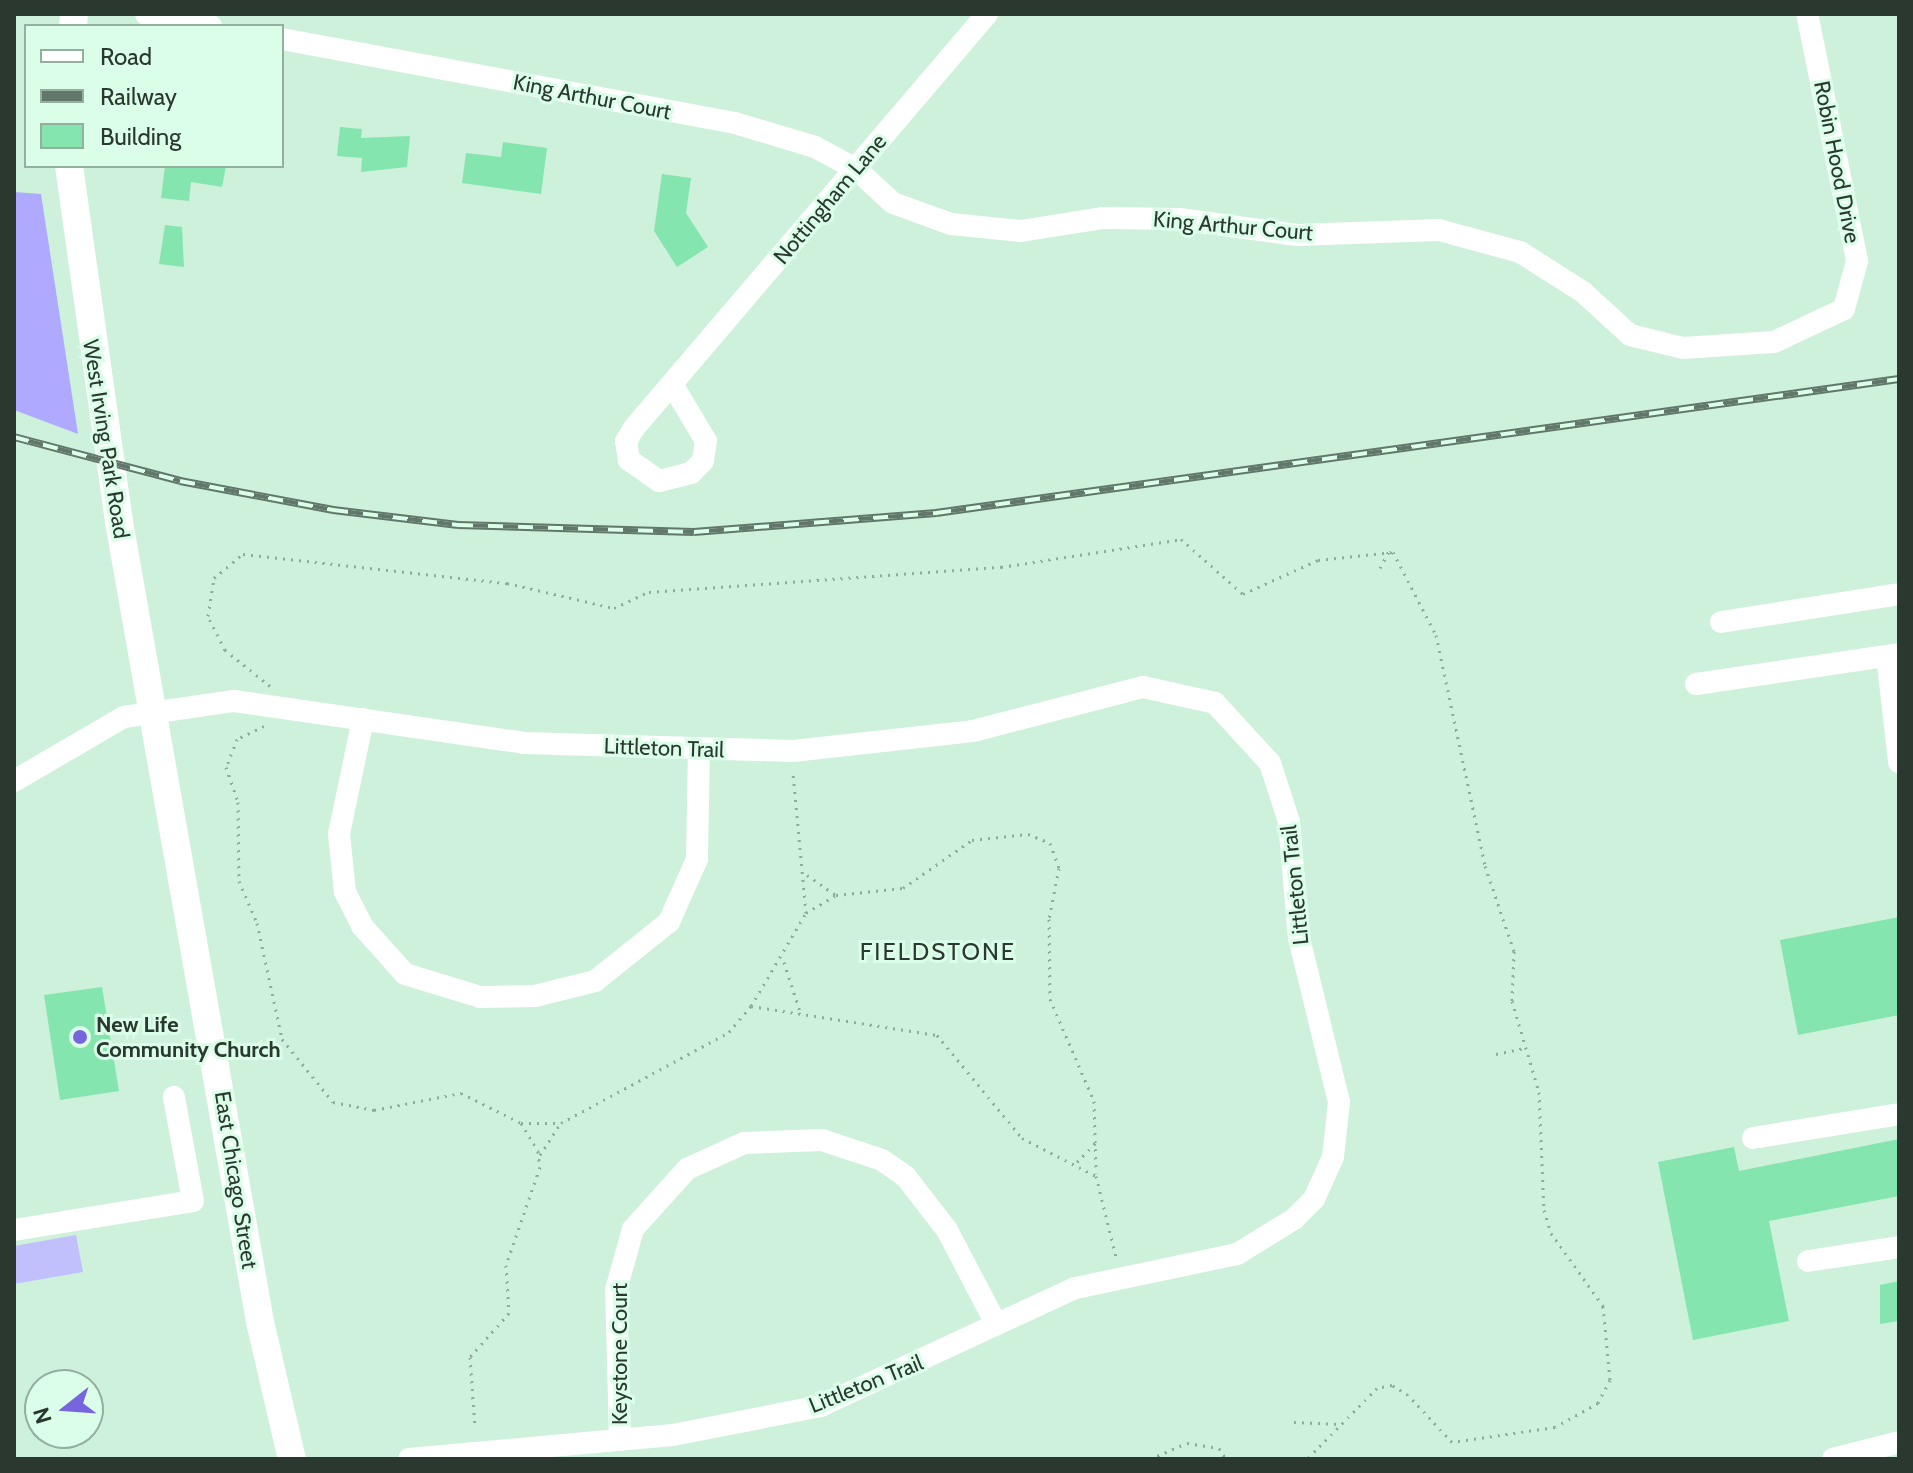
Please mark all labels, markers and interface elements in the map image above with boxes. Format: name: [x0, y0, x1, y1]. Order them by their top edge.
legend: [24, 24, 284, 168]
text: Road: [100, 42, 152, 71]
street label: King Arthur Court: [511, 69, 673, 125]
street label: Robin Hood Drive: [1808, 78, 1866, 246]
text: Railway: [100, 82, 177, 111]
text: Building: [100, 122, 181, 151]
street label: Nottingham Lane: [768, 129, 892, 269]
street label: King Arthur Court: [1152, 206, 1314, 246]
street label: West Irving Park Road: [77, 338, 135, 540]
street label: Littleton Trail: [603, 733, 725, 763]
street label: Littleton Trail: [1276, 824, 1314, 946]
district label: FIELDSTONE: [860, 938, 1016, 966]
place label: New Life Community Church: [96, 1011, 281, 1062]
marker: New Life Community Church: [71, 1028, 89, 1046]
street label: East Chicago Street: [209, 1089, 263, 1271]
street label: Keystone Court: [607, 1283, 633, 1425]
street label: Littleton Trail: [805, 1349, 927, 1419]
north arrow: [24, 1369, 104, 1449]
text: N: [27, 1404, 58, 1427]

